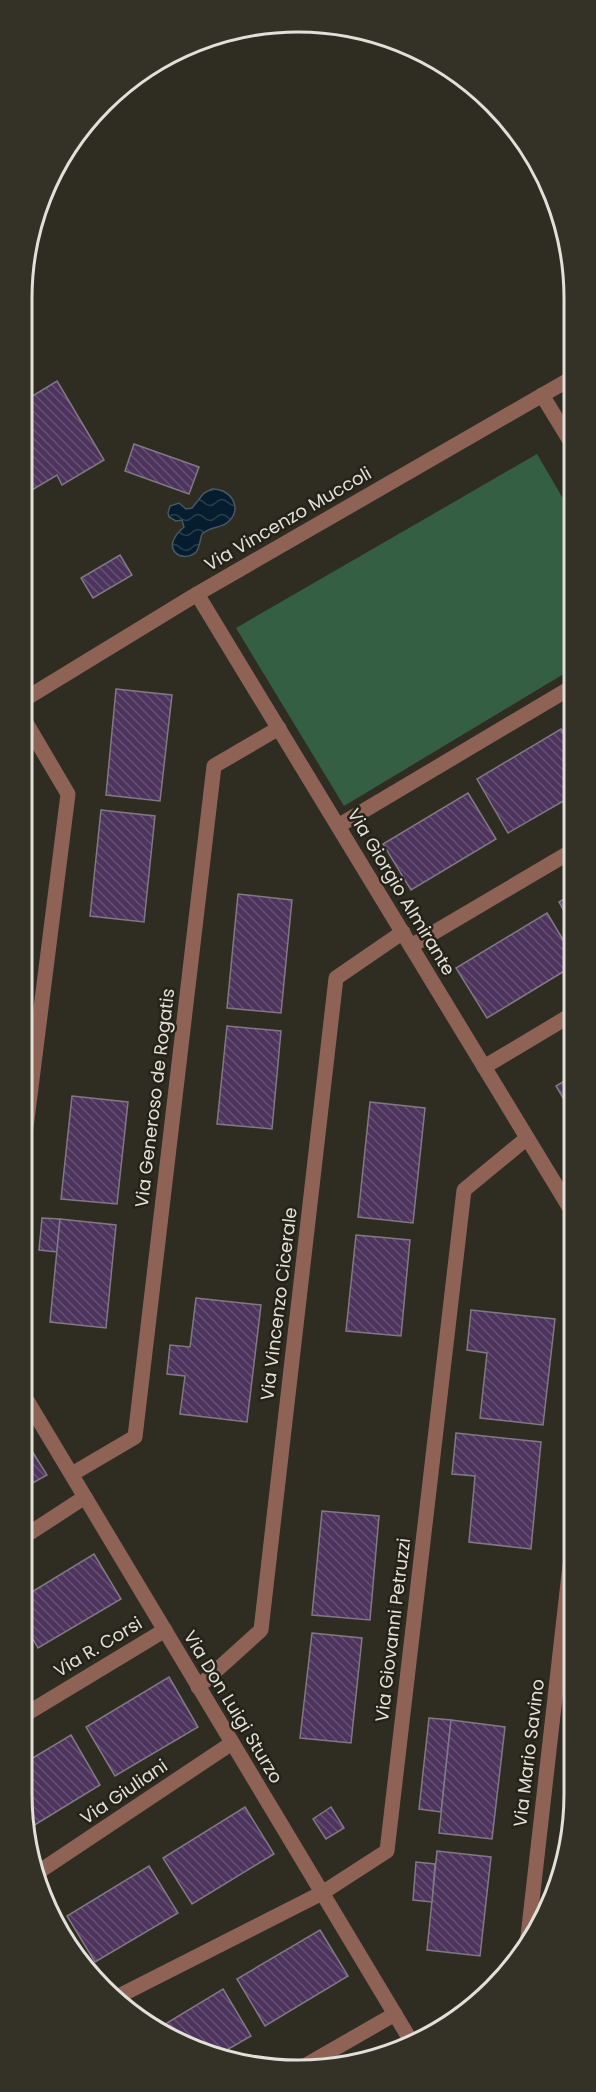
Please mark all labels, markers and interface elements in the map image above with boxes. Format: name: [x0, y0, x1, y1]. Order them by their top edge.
street label: Via Vincenzo Muccoli: [200, 460, 376, 577]
street label: Via Giorgio Almirante: [342, 804, 461, 980]
street label: Via Generoso de Rogatis: [129, 987, 180, 1209]
street label: Via Vincenzo Cicerale: [254, 1206, 303, 1402]
street label: Via Giovanni Petruzzi: [369, 1536, 416, 1723]
street label: Via R. Corsi: [49, 1610, 147, 1683]
street label: Via Don Luigi Sturzo: [178, 1626, 289, 1788]
street label: Via Mario Savino: [507, 1677, 550, 1828]
street label: Via Giuliani: [75, 1753, 172, 1830]

